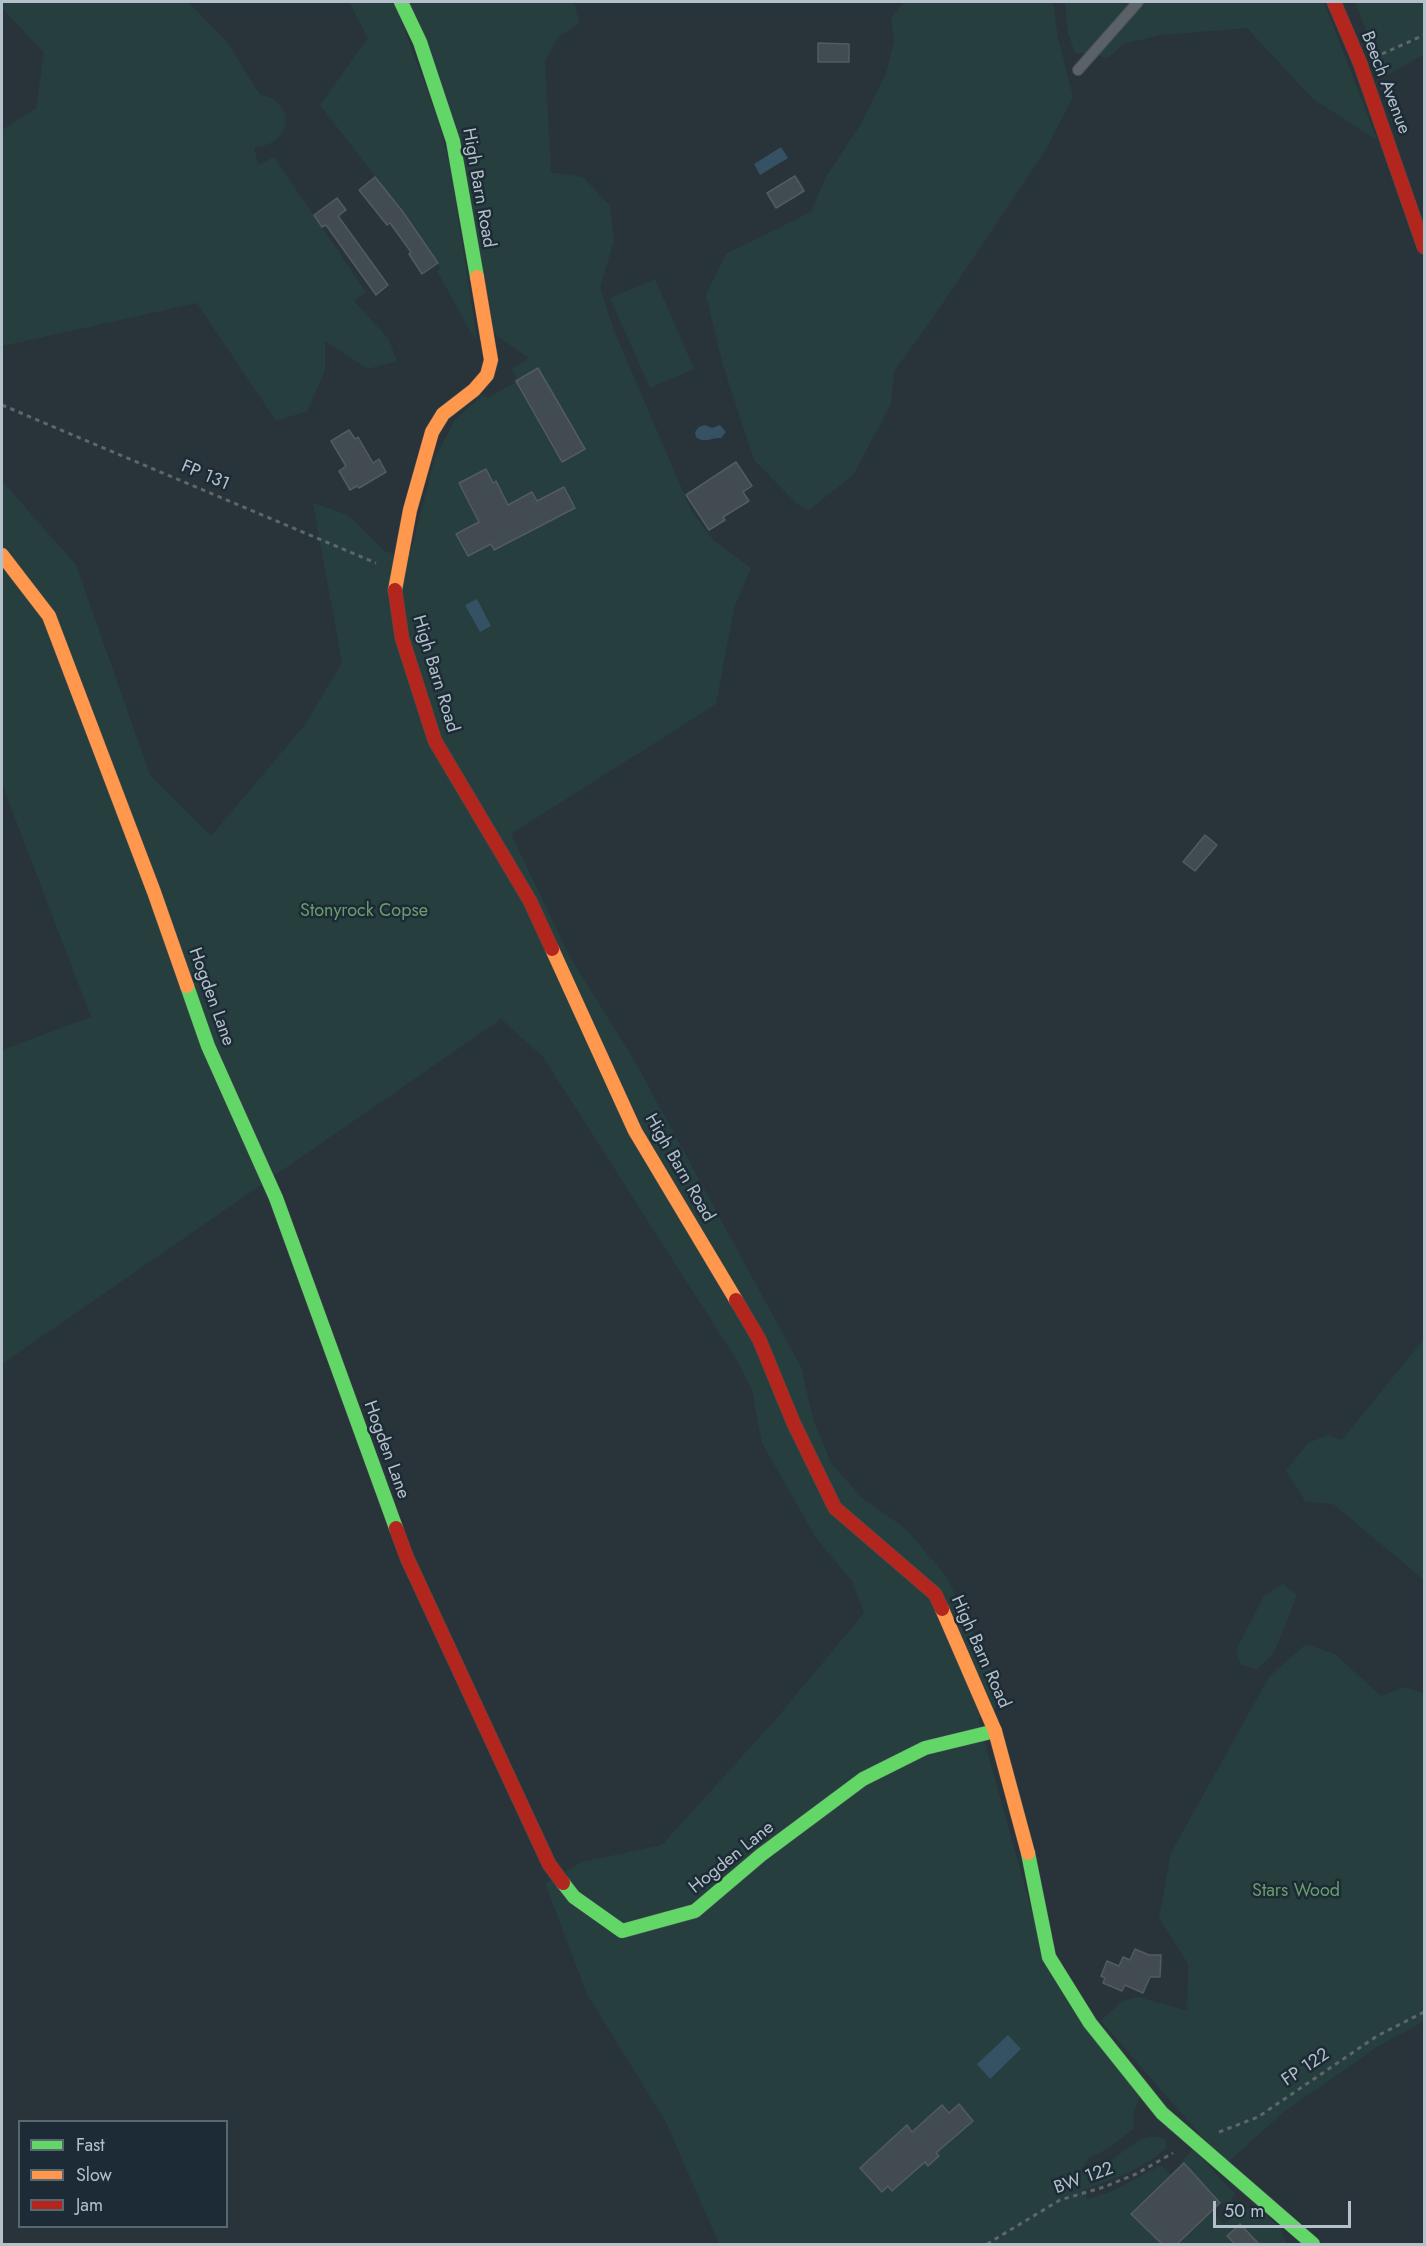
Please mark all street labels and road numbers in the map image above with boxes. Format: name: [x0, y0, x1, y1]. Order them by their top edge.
street label: Beech Avenue: [1356, 29, 1414, 137]
street label: High Barn Road: [457, 126, 499, 250]
street label: FP 131: [178, 456, 232, 496]
street label: High Barn Road: [407, 613, 463, 735]
street label: Hogden Lane: [183, 945, 239, 1049]
street label: High Barn Road: [639, 1110, 719, 1226]
street label: Hogden Lane: [358, 1398, 414, 1502]
street label: High Barn Road: [945, 1592, 1015, 1712]
street label: Hogden Lane: [685, 1817, 779, 1899]
street label: FP 122: [1278, 2044, 1334, 2092]
street label: BW 122: [1051, 2158, 1117, 2200]

